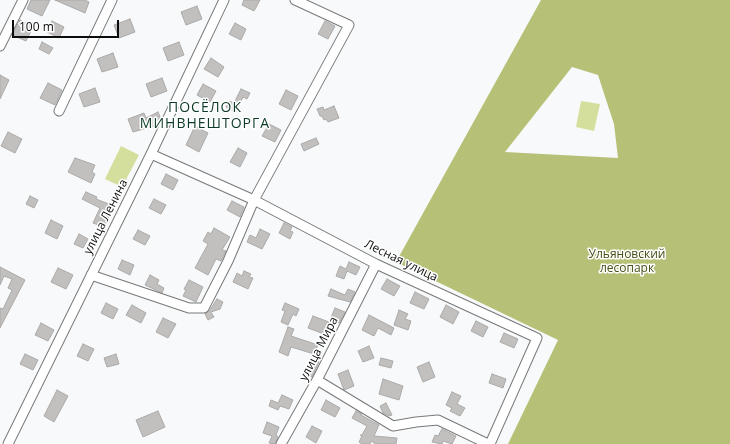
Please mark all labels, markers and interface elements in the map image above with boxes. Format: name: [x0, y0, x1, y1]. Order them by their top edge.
scale bar: [14, 12, 121, 38]
text: 100 m: [19, 18, 54, 35]
district label: ПОСЁЛОК МИНВНЕШТОРГА: [140, 100, 270, 132]
street label: улица Ленина: [81, 177, 131, 257]
street label: Лесная улица: [362, 237, 440, 285]
park label: Ульяновский лесопарк: [589, 248, 665, 276]
street label: улица Мира: [297, 314, 341, 384]

